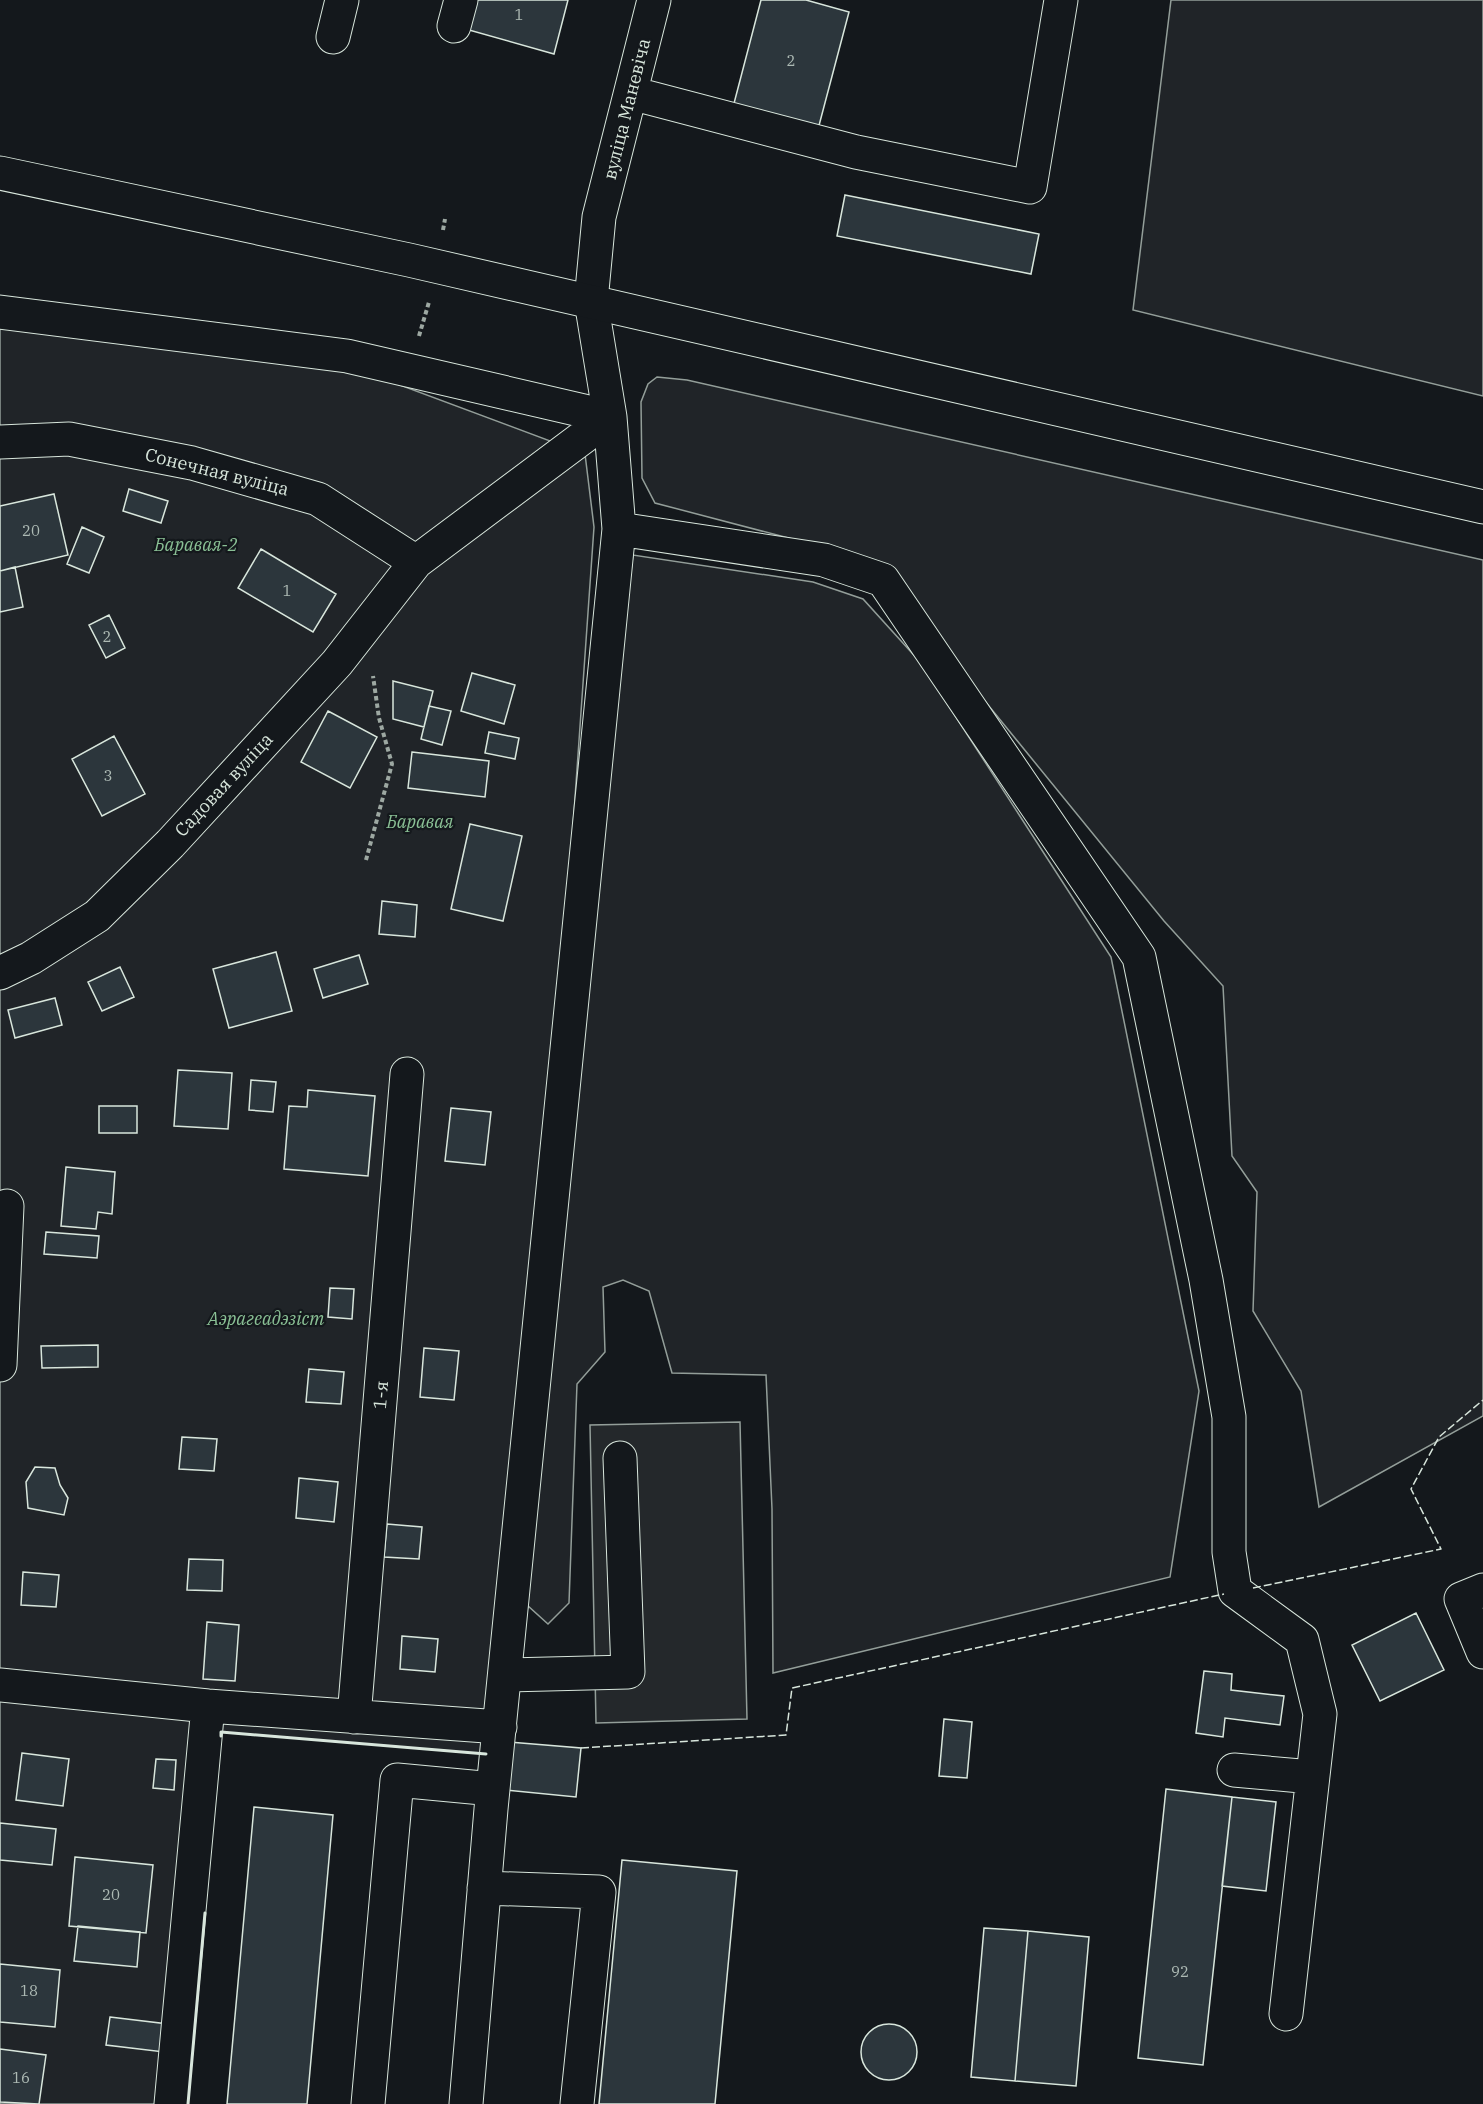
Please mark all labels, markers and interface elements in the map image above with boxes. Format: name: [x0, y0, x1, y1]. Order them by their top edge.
house number: 1: [514, 5, 524, 24]
street label: вуліца Маневіча: [598, 36, 655, 182]
house number: 2: [786, 51, 796, 70]
street label: Сонечная вуліца: [143, 443, 292, 501]
house number: 20: [22, 521, 40, 540]
park label: Баравая-2: [153, 533, 238, 556]
house number: 1: [282, 581, 292, 600]
house number: 2: [102, 627, 112, 646]
street label: Садовая вуліца: [170, 728, 278, 841]
house number: 3: [103, 766, 113, 785]
park label: Баравая: [385, 810, 454, 833]
park label: Аэрагеадэзіст: [207, 1307, 324, 1330]
street label: 1-я: [368, 1380, 393, 1410]
house number: 20: [102, 1885, 120, 1904]
house number: 92: [1171, 1962, 1189, 1981]
house number: 18: [20, 1981, 38, 2000]
house number: 16: [12, 2068, 30, 2087]

